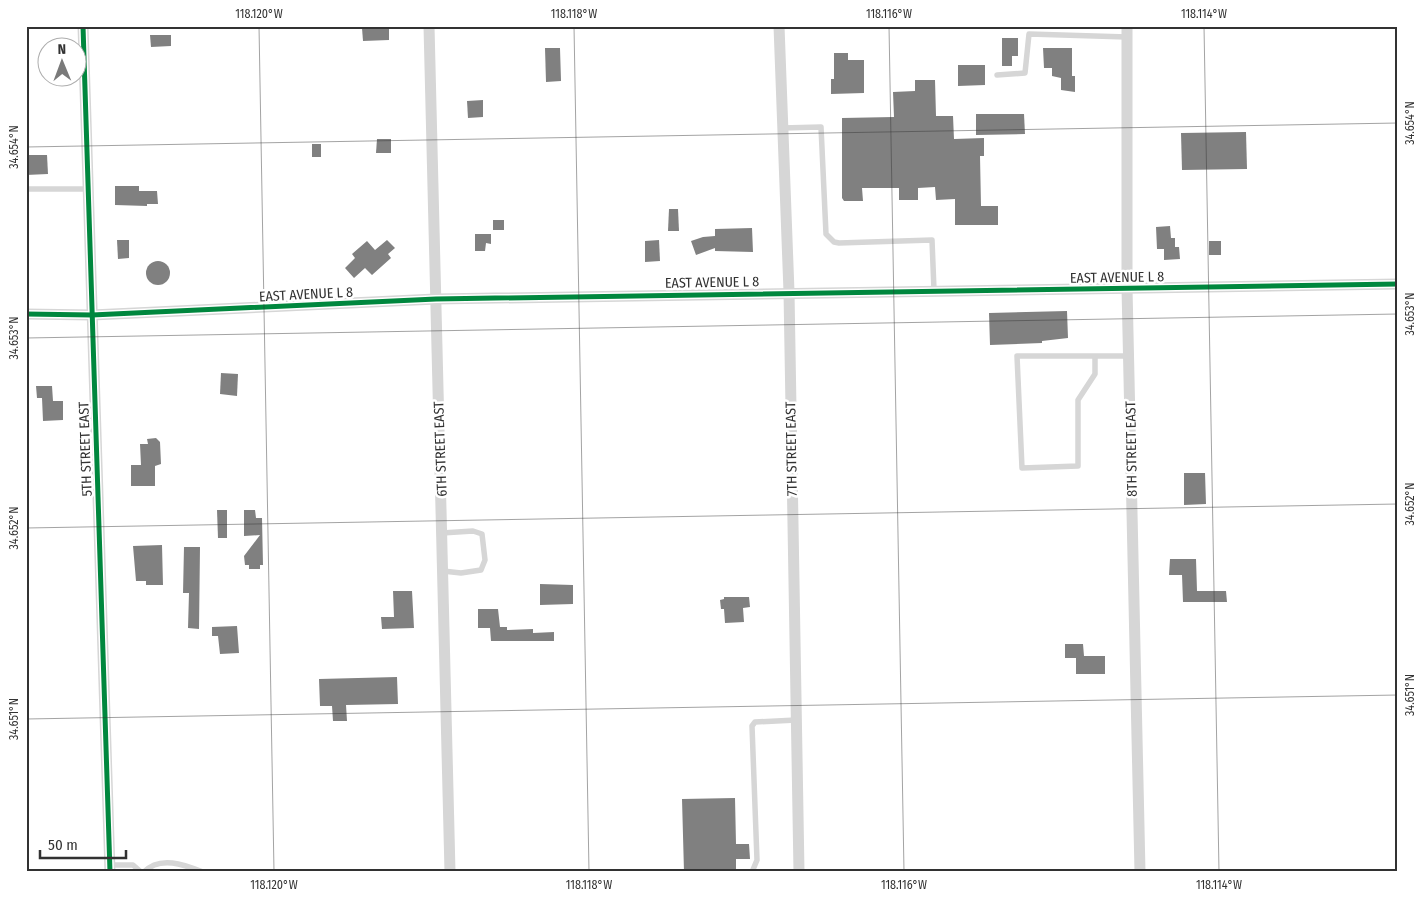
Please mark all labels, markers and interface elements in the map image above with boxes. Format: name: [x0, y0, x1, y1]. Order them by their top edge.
text: 118.120°W: [235, 7, 283, 21]
text: 118.118°W: [551, 7, 597, 21]
text: 118.116°W: [866, 7, 912, 21]
text: 118.114°W: [1181, 7, 1227, 21]
north arrow: [38, 38, 88, 88]
text: N: [57, 41, 66, 58]
text: 34.654°N: [1403, 101, 1417, 145]
text: 34.654°N: [7, 125, 21, 169]
street label: EAST AVENUE L 8: [1070, 268, 1164, 287]
street label: EAST AVENUE L 8: [665, 273, 759, 292]
street label: EAST AVENUE L 8: [259, 284, 354, 305]
text: 34.653°N: [1403, 292, 1417, 336]
text: 34.653°N: [7, 316, 21, 360]
street label: 5TH STREET EAST: [75, 401, 96, 497]
street label: 6TH STREET EAST: [430, 401, 451, 497]
street label: 7TH STREET EAST: [782, 401, 801, 496]
street label: 8TH STREET EAST: [1122, 401, 1141, 497]
text: 34.652°N: [1403, 482, 1417, 526]
text: 34.652°N: [7, 506, 21, 550]
text: 34.651°N: [1403, 674, 1417, 716]
text: 34.651°N: [7, 698, 21, 740]
scale bar: [40, 828, 126, 860]
text: 50 m: [48, 836, 78, 854]
text: 118.120°W: [250, 878, 298, 892]
text: 118.118°W: [566, 878, 612, 892]
text: 118.116°W: [881, 878, 927, 892]
text: 118.114°W: [1196, 878, 1242, 892]

